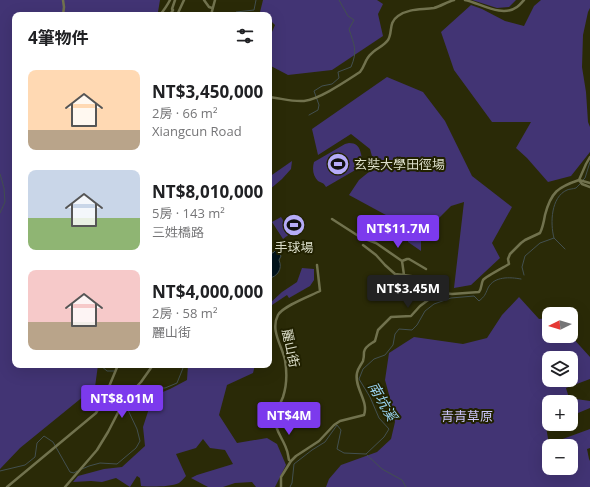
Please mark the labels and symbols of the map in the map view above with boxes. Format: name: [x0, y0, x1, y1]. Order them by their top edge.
sports icon: 玄奘大學田徑場: [325, 151, 351, 177]
place label: 玄奘大學田徑場: [354, 155, 445, 173]
sports icon: 手球場: [281, 212, 307, 238]
pin: NT$11.7M: [357, 215, 439, 249]
place label: 手球場: [274, 238, 314, 256]
pin: NT$3.45M: [367, 275, 449, 309]
north arrow: [542, 307, 578, 343]
street label: 麗山街: [278, 327, 304, 369]
water label: 南坑溪: [364, 378, 403, 426]
pin: NT$8.01M: [81, 385, 163, 419]
pin: NT$4M: [261, 402, 317, 436]
park label: 青青草原: [441, 407, 493, 425]

